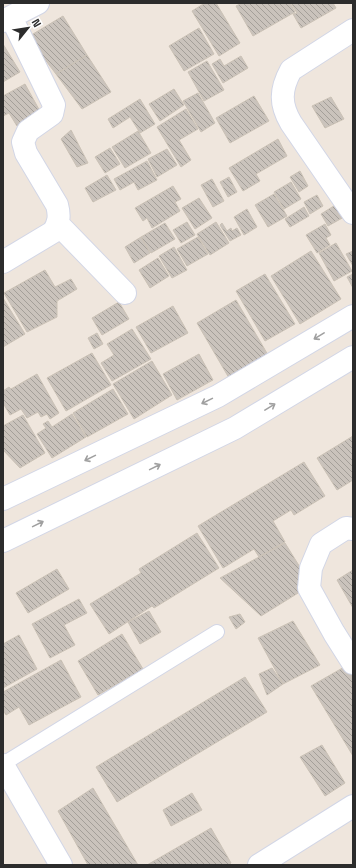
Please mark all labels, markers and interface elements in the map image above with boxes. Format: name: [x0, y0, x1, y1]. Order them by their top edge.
north arrow: [8, 8, 48, 48]
text: N: [29, 16, 45, 30]
one-way arrow: [314, 332, 326, 340]
one-way arrow: [202, 398, 214, 405]
one-way arrow: [264, 402, 276, 410]
one-way arrow: [84, 455, 96, 462]
one-way arrow: [149, 463, 161, 470]
one-way arrow: [32, 520, 44, 528]

